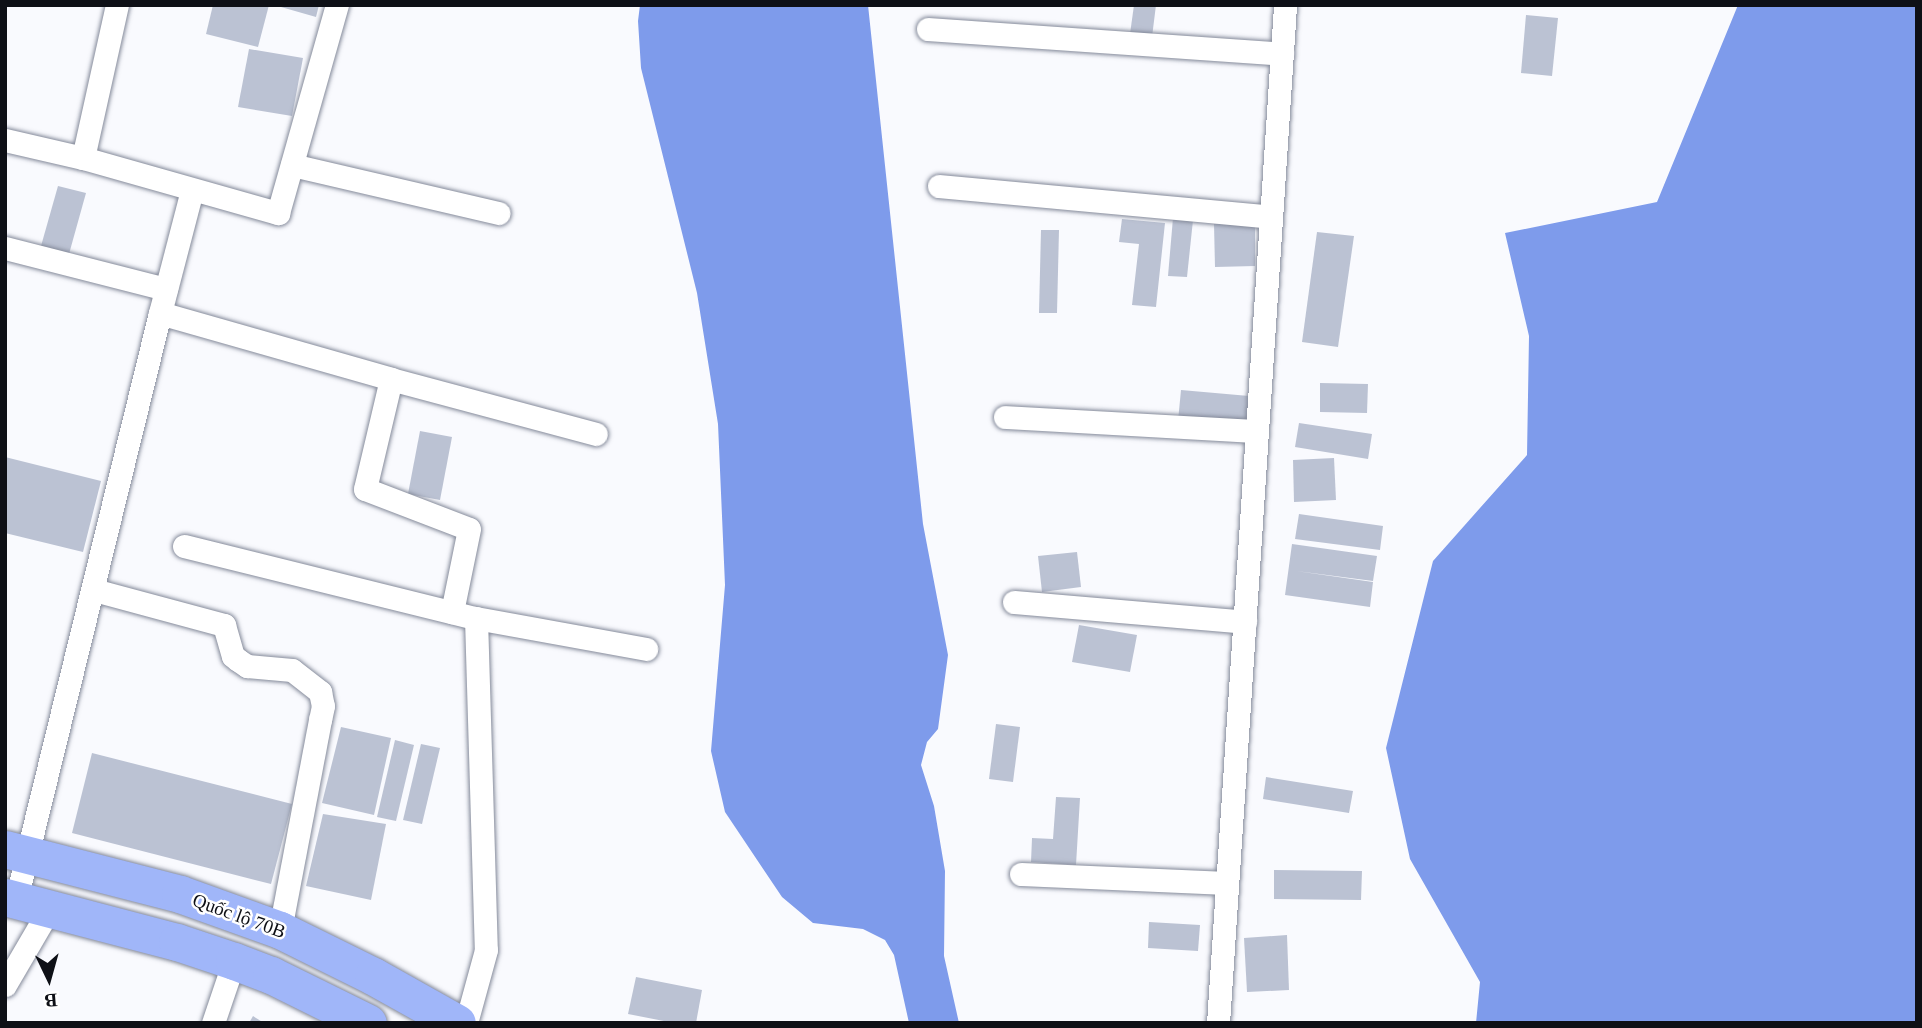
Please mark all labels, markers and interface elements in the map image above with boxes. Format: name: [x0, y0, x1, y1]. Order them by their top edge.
street label: Quốc lộ 70B: [189, 889, 289, 943]
north arrow: [14, 944, 84, 1014]
text: B: [44, 989, 58, 1011]

